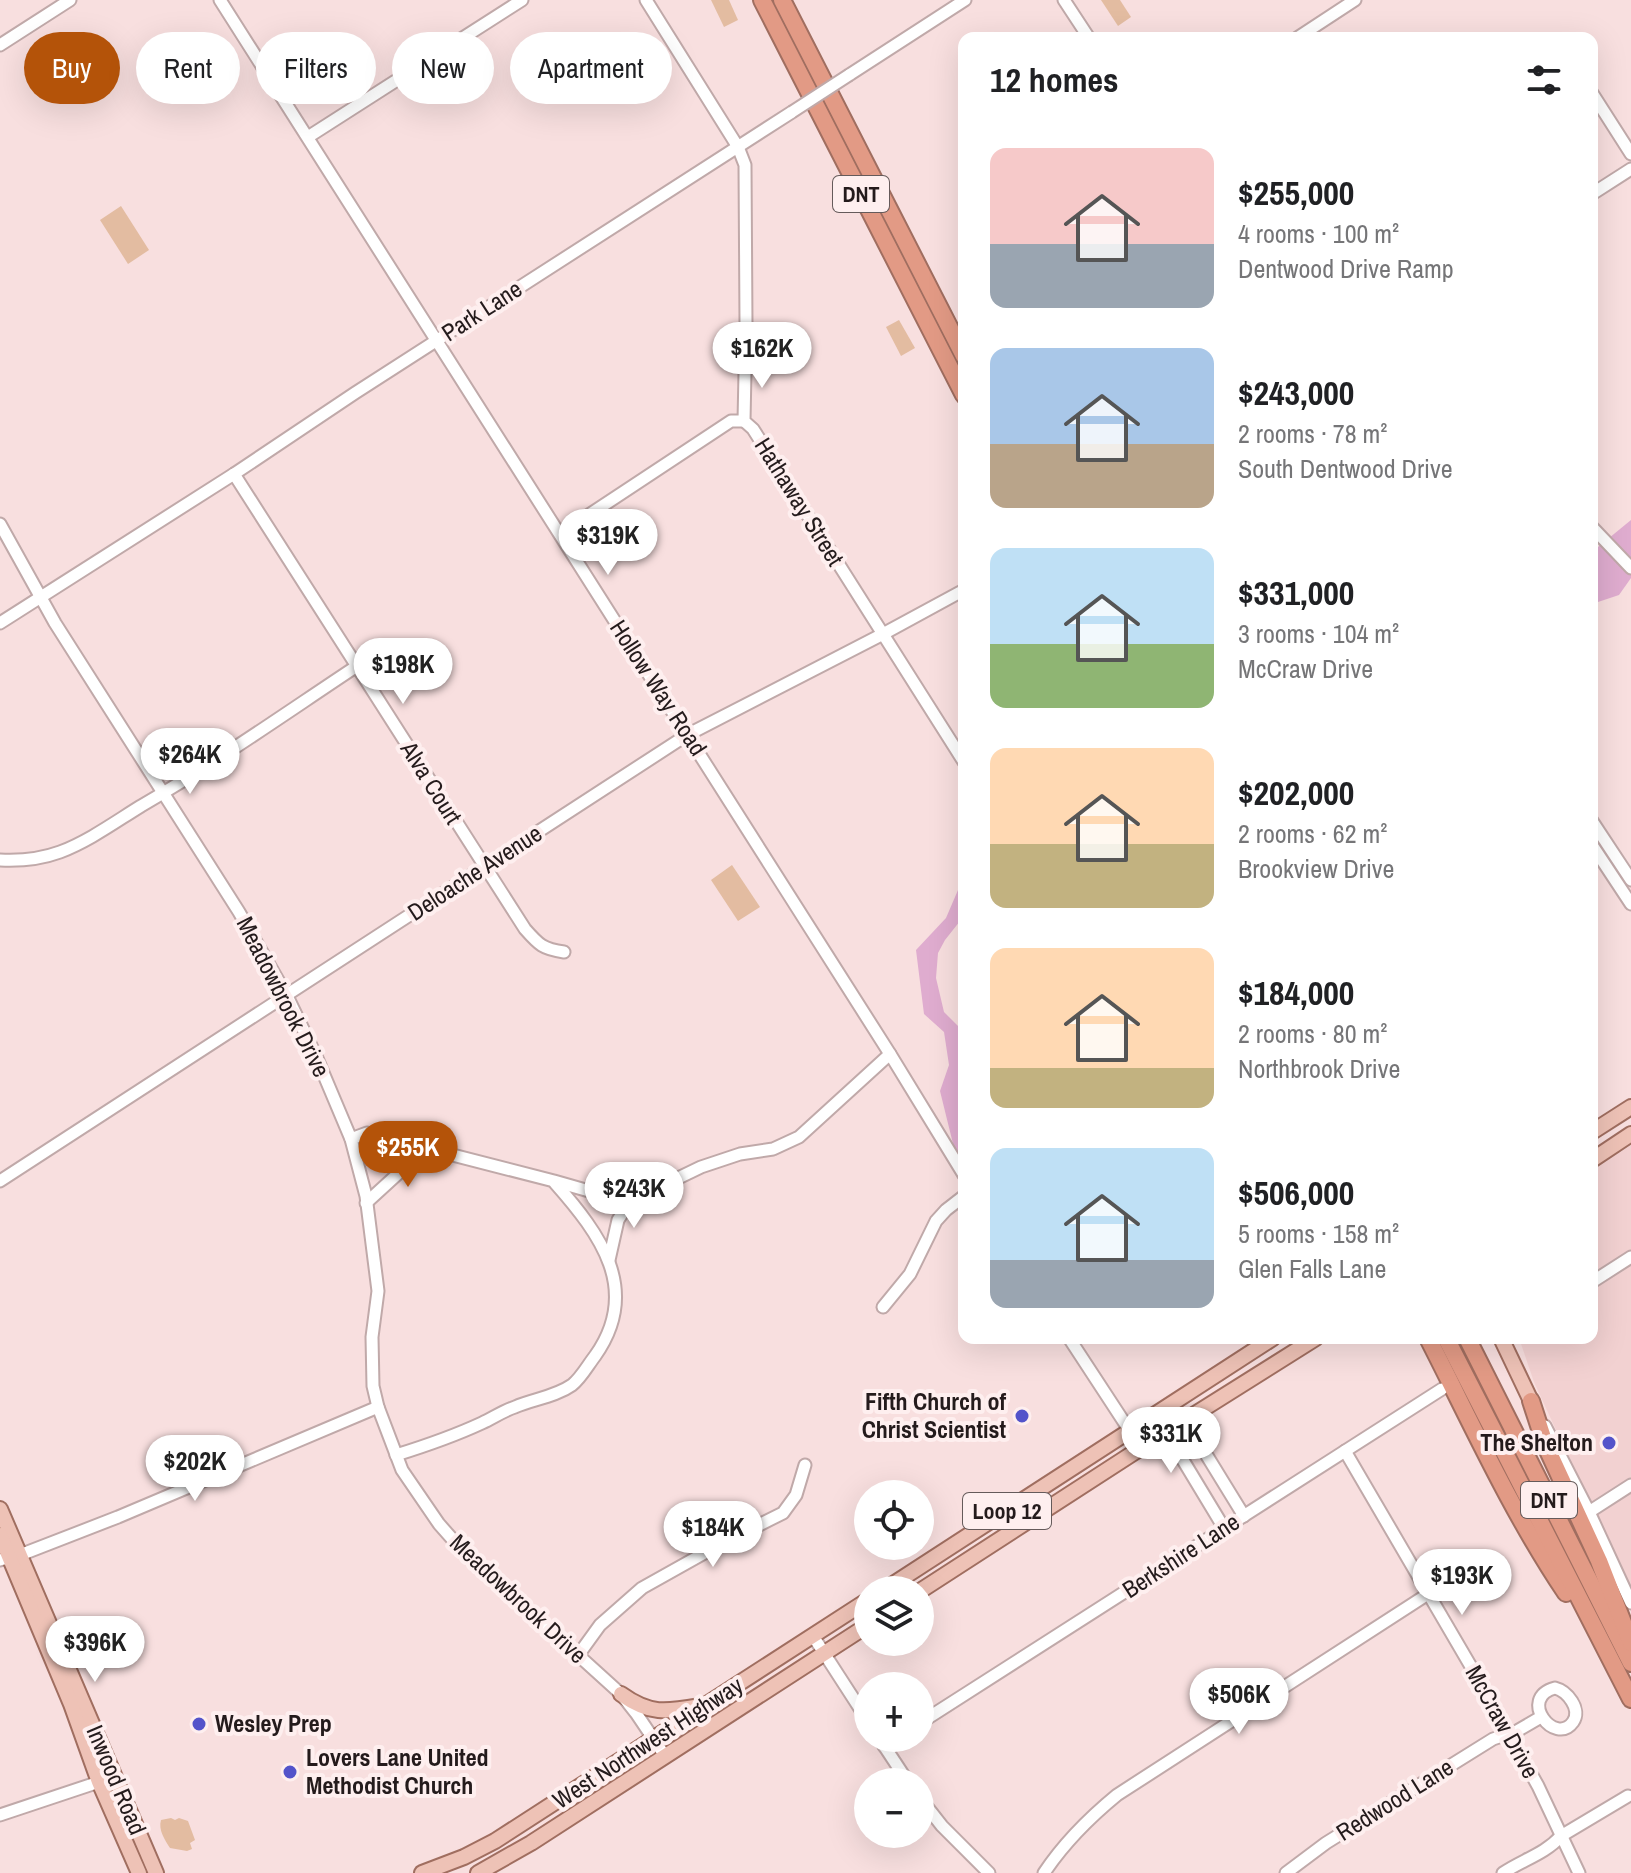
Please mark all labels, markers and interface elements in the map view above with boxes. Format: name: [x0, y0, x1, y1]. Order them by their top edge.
chip: Buy: [24, 32, 120, 104]
chip: Rent: [136, 32, 240, 104]
chip: Filters: [256, 32, 376, 104]
chip: New: [392, 32, 494, 104]
chip: Apartment: [510, 32, 672, 104]
text: 12 homes: [990, 57, 1119, 103]
icon: filters: [1522, 58, 1566, 102]
text: $255,000: [1238, 170, 1354, 216]
road number: DNT: [833, 176, 889, 212]
icon: home: [1054, 180, 1150, 276]
text: 4 rooms · 100 m²: [1238, 216, 1399, 251]
text: Dentwood Drive Ramp: [1238, 251, 1454, 286]
street label: Park Lane: [435, 272, 528, 348]
pin: $162K: [706, 322, 818, 390]
text: $162K: [731, 330, 793, 365]
text: $243,000: [1238, 370, 1354, 416]
icon: home: [1054, 380, 1150, 476]
text: 2 rooms · 78 m²: [1238, 416, 1387, 451]
street label: Hathaway Street: [748, 431, 852, 572]
text: South Dentwood Drive: [1238, 451, 1453, 486]
pin: $319K: [552, 509, 664, 577]
text: $319K: [577, 517, 639, 552]
text: $331,000: [1238, 570, 1354, 616]
icon: home: [1054, 580, 1150, 676]
street label: Hollow Way Road: [603, 613, 715, 761]
text: 3 rooms · 104 m²: [1238, 616, 1399, 651]
pin: $198K: [347, 638, 459, 706]
text: $198K: [372, 646, 434, 681]
text: McCraw Drive: [1238, 651, 1373, 686]
pin: $264K: [134, 728, 246, 796]
street label: Alva Court: [393, 734, 470, 830]
text: $264K: [159, 736, 221, 771]
text: $202,000: [1238, 770, 1354, 816]
icon: home: [1054, 780, 1150, 876]
text: 2 rooms · 62 m²: [1238, 816, 1387, 851]
street label: Deloache Avenue: [401, 817, 548, 928]
text: Brookview Drive: [1238, 851, 1394, 886]
street label: Meadowbrook Drive: [230, 911, 338, 1082]
text: $184,000: [1238, 970, 1354, 1016]
icon: home: [1054, 980, 1150, 1076]
text: 2 rooms · 80 m²: [1238, 1016, 1387, 1051]
text: Northbrook Drive: [1238, 1051, 1400, 1086]
pin: $255K: [352, 1121, 464, 1189]
text: $255K: [377, 1129, 439, 1164]
pin: $243K: [578, 1162, 690, 1230]
text: $243K: [603, 1170, 665, 1205]
text: $506,000: [1238, 1170, 1354, 1216]
icon: home: [1054, 1180, 1150, 1276]
text: 5 rooms · 158 m²: [1238, 1216, 1399, 1251]
text: Glen Falls Lane: [1238, 1251, 1386, 1286]
place label: Fifth Church of Christ Scientist: [862, 1385, 1006, 1445]
marker: Fifth Church of Christ Scientist: [1013, 1407, 1031, 1425]
pin: $331K: [1115, 1407, 1227, 1475]
text: $331K: [1140, 1415, 1202, 1450]
place label: The Shelton: [1480, 1426, 1593, 1458]
marker: The Shelton: [1600, 1434, 1618, 1452]
pin: $202K: [139, 1435, 251, 1503]
text: $202K: [164, 1443, 226, 1478]
map controls: [854, 1480, 934, 1848]
button: locate: [854, 1480, 934, 1560]
road number: DNT: [1521, 1482, 1577, 1518]
road number: Loop 12: [963, 1493, 1051, 1529]
pin: $184K: [657, 1501, 769, 1569]
street label: Berkshire Lane: [1116, 1505, 1245, 1605]
text: $184K: [682, 1509, 744, 1544]
street label: Meadowbrook Drive: [443, 1527, 594, 1670]
pin: $193K: [1406, 1549, 1518, 1617]
text: $193K: [1431, 1557, 1493, 1592]
button: layers: [854, 1576, 934, 1656]
pin: $396K: [39, 1616, 151, 1684]
text: $396K: [64, 1624, 126, 1659]
street label: McCraw Drive: [1459, 1659, 1547, 1784]
pin: $506K: [1183, 1668, 1295, 1736]
street label: West Northwest Highway: [546, 1669, 749, 1816]
button: +: [854, 1672, 934, 1752]
text: $506K: [1208, 1676, 1270, 1711]
place label: Wesley Prep: [215, 1707, 332, 1739]
marker: Wesley Prep: [190, 1715, 208, 1733]
street label: Inwood Road: [80, 1720, 154, 1839]
place label: Lovers Lane United Methodist Church: [306, 1741, 489, 1801]
street label: Redwood Lane: [1330, 1751, 1459, 1848]
marker: Lovers Lane United Methodist Church: [281, 1763, 299, 1781]
button: −: [854, 1768, 934, 1848]

